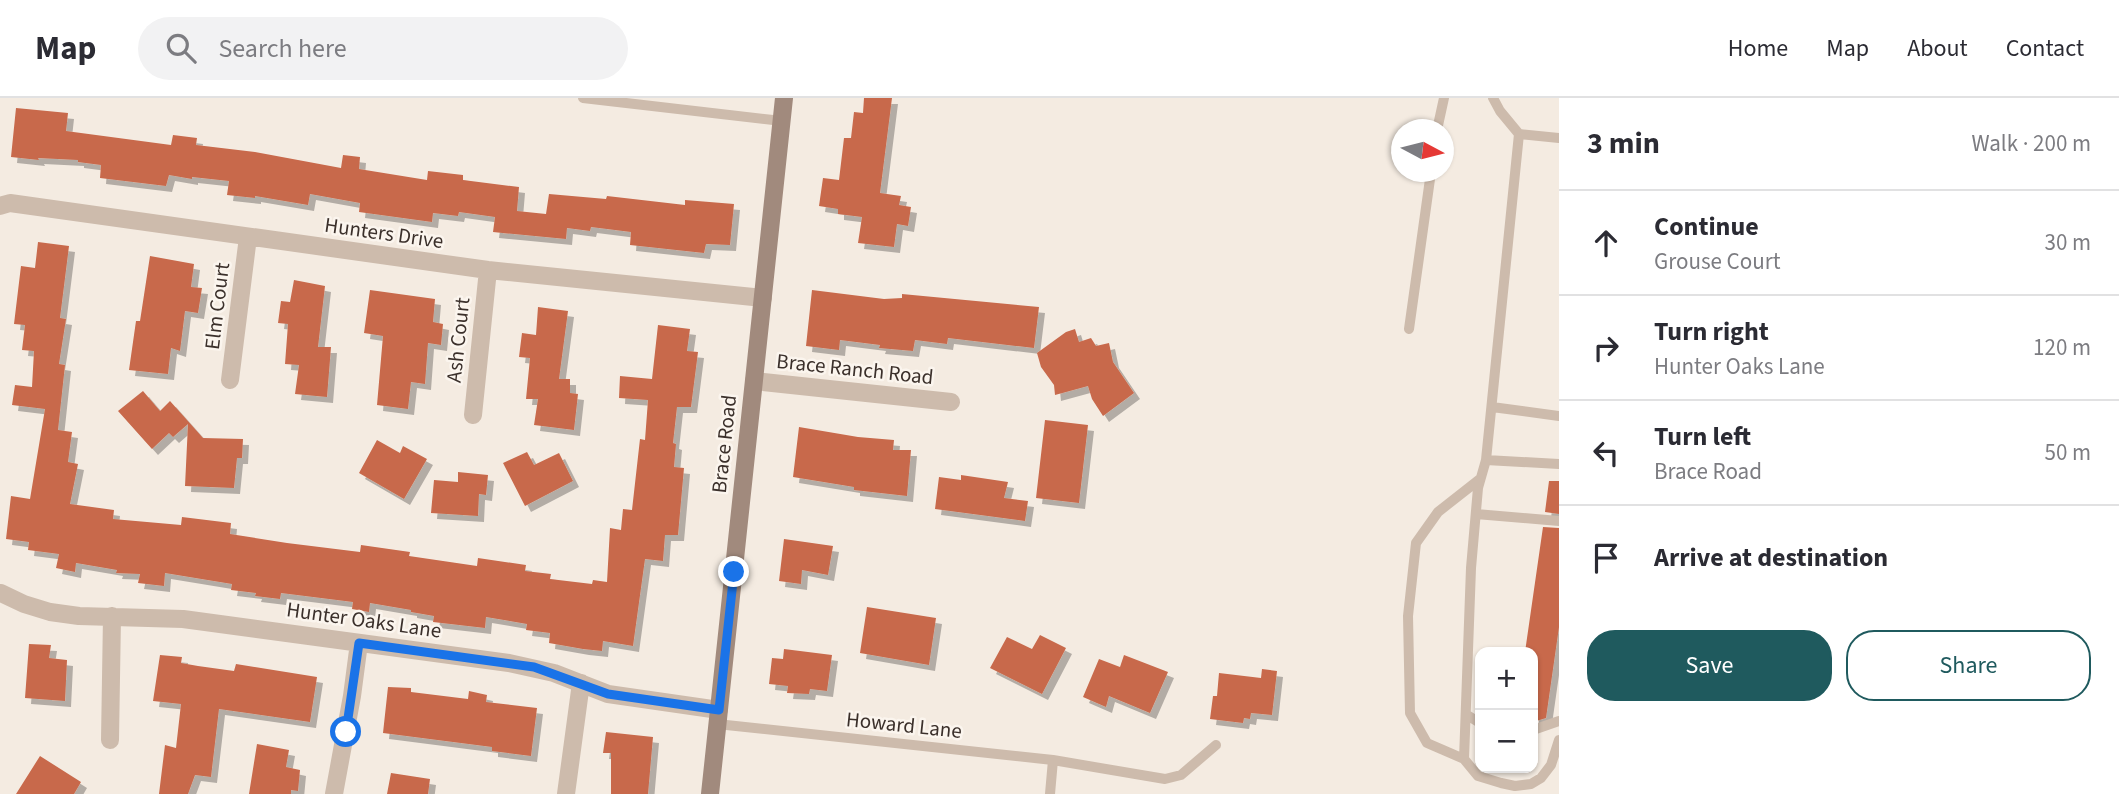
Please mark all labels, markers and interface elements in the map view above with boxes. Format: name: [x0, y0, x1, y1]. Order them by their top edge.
search box: [138, 17, 628, 80]
text: Map: [35, 25, 96, 72]
icon: search: [162, 29, 200, 67]
text: Search here: [218, 30, 347, 67]
text: Home: [1728, 31, 1788, 66]
text: Map: [1826, 31, 1869, 66]
text: About: [1907, 31, 1968, 66]
text: Contact: [2006, 31, 2084, 66]
north arrow: [1391, 119, 1454, 182]
text: 3 min: [1587, 122, 1660, 165]
text: Walk · 200 m: [1972, 127, 2091, 160]
text: Continue: [1654, 208, 1759, 245]
street label: Hunters Drive: [323, 210, 445, 256]
icon: ahead: [1587, 224, 1625, 262]
text: 30 m: [2044, 226, 2091, 259]
text: Grouse Court: [1654, 245, 1780, 278]
street label: Elm Court: [197, 261, 237, 351]
street label: Ash Court: [439, 296, 477, 384]
text: Turn right: [1654, 313, 1769, 350]
icon: right: [1587, 329, 1625, 367]
text: 120 m: [2033, 331, 2091, 364]
street label: Brace Ranch Road: [775, 346, 935, 392]
text: Hunter Oaks Lane: [1654, 350, 1825, 383]
street label: Brace Road: [704, 393, 744, 495]
text: Turn left: [1654, 418, 1751, 455]
icon: left: [1587, 434, 1625, 472]
text: 50 m: [2044, 436, 2091, 469]
text: Brace Road: [1654, 455, 1762, 488]
icon: arrive: [1587, 539, 1625, 577]
text: Arrive at destination: [1654, 539, 1888, 576]
route end: [718, 556, 749, 587]
street label: Hunter Oaks Lane: [285, 594, 443, 646]
button: Save: [1587, 630, 1832, 701]
button: Share: [1846, 630, 2091, 701]
map controls: [1475, 647, 1538, 773]
button: +: [1475, 647, 1538, 710]
street label: Howard Lane: [845, 704, 963, 746]
button: −: [1475, 710, 1538, 773]
route start: [330, 716, 361, 747]

